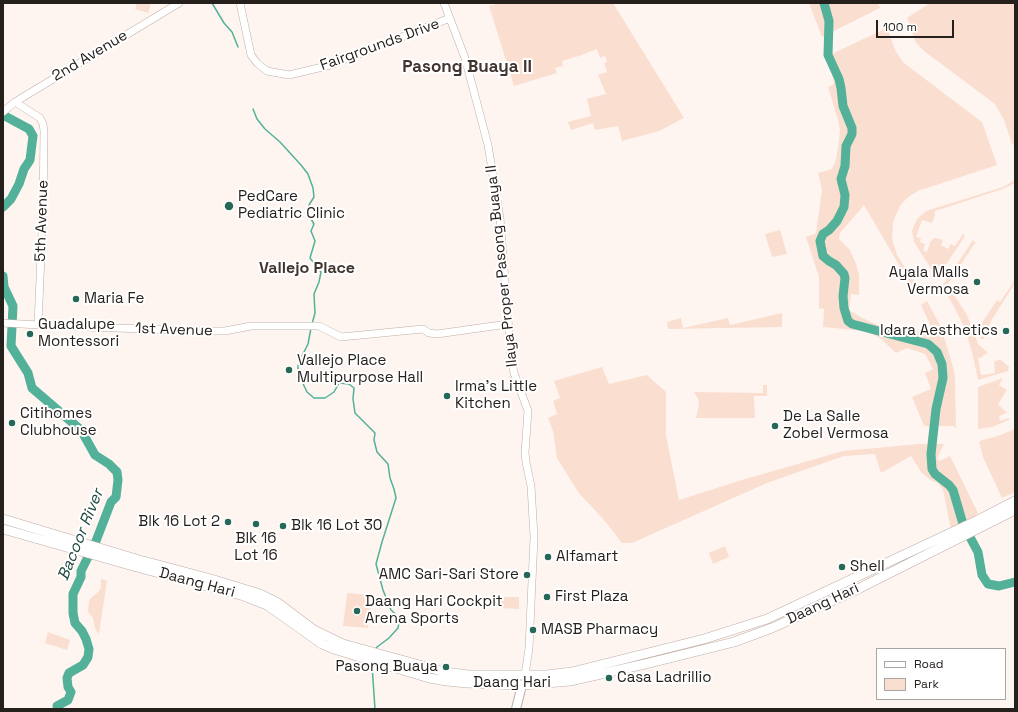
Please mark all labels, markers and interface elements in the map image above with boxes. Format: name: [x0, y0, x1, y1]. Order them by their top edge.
scale bar: [878, 12, 956, 38]
street label: Fairgrounds Drive: [318, 15, 442, 75]
text: 100 m: [883, 19, 917, 35]
street label: 2nd Avenue: [49, 26, 131, 86]
district label: Pasong Buaya II: [402, 57, 532, 77]
street label: Ilaya Proper Pasong Buaya II: [482, 164, 522, 368]
street label: 5th Avenue: [32, 180, 52, 262]
place label: PedCare Pediatric Clinic: [238, 188, 345, 223]
marker: PedCare Pediatric Clinic: [223, 200, 235, 212]
district label: Vallejo Place: [259, 259, 355, 279]
place label: Ayala Malls Vermosa: [889, 264, 969, 299]
marker: Ayala Malls Vermosa: [972, 277, 982, 287]
place label: Maria Fe: [84, 290, 144, 308]
marker: Maria Fe: [71, 294, 81, 304]
place label: Guadalupe Montessori: [38, 316, 119, 351]
street label: 1st Avenue: [135, 320, 213, 340]
place label: Idara Aesthetics: [880, 322, 998, 340]
marker: Idara Aesthetics: [1001, 326, 1011, 336]
marker: Guadalupe Montessori: [25, 329, 35, 339]
place label: Vallejo Place Multipurpose Hall: [297, 352, 423, 387]
marker: Vallejo Place Multipurpose Hall: [284, 365, 294, 375]
place label: Irma's Little Kitchen: [455, 378, 537, 413]
marker: Irma's Little Kitchen: [442, 391, 452, 401]
place label: Citihomes Clubhouse: [20, 405, 97, 440]
place label: De La Salle Zobel Vermosa: [783, 408, 889, 443]
marker: Citihomes Clubhouse: [7, 418, 17, 428]
marker: De La Salle Zobel Vermosa: [770, 421, 780, 431]
water label: Bacoor River: [54, 486, 108, 584]
place label: Blk 16 Lot 2: [138, 513, 220, 531]
marker: Blk 16 Lot 2: [223, 517, 233, 527]
place label: Blk 16 Lot 30: [291, 517, 382, 535]
marker: Blk 16 Lot 16: [251, 519, 261, 529]
marker: Blk 16 Lot 30: [278, 521, 288, 531]
place label: Blk 16 Lot 16: [234, 530, 278, 565]
place label: Alfamart: [556, 548, 618, 566]
marker: Alfamart: [543, 552, 553, 562]
place label: Shell: [850, 558, 885, 576]
marker: Shell: [837, 562, 847, 572]
street label: Daang Hari: [157, 564, 237, 602]
place label: AMC Sari-Sari Store: [379, 566, 519, 584]
marker: AMC Sari-Sari Store: [522, 570, 532, 580]
street label: Daang Hari: [784, 579, 862, 629]
place label: First Plaza: [555, 588, 628, 606]
marker: First Plaza: [542, 592, 552, 602]
place label: Daang Hari Cockpit Arena Sports: [365, 593, 503, 628]
marker: Daang Hari Cockpit Arena Sports: [352, 606, 362, 616]
place label: MASB Pharmacy: [541, 621, 658, 639]
marker: MASB Pharmacy: [528, 625, 538, 635]
legend: [876, 648, 1006, 700]
text: Road: [914, 656, 943, 672]
place label: Pasong Buaya: [335, 658, 438, 676]
marker: Pasong Buaya: [441, 662, 451, 672]
place label: Casa Ladrillio: [617, 669, 711, 687]
marker: Casa Ladrillio: [604, 673, 614, 683]
street label: Daang Hari: [473, 674, 551, 692]
text: Park: [914, 676, 939, 692]

